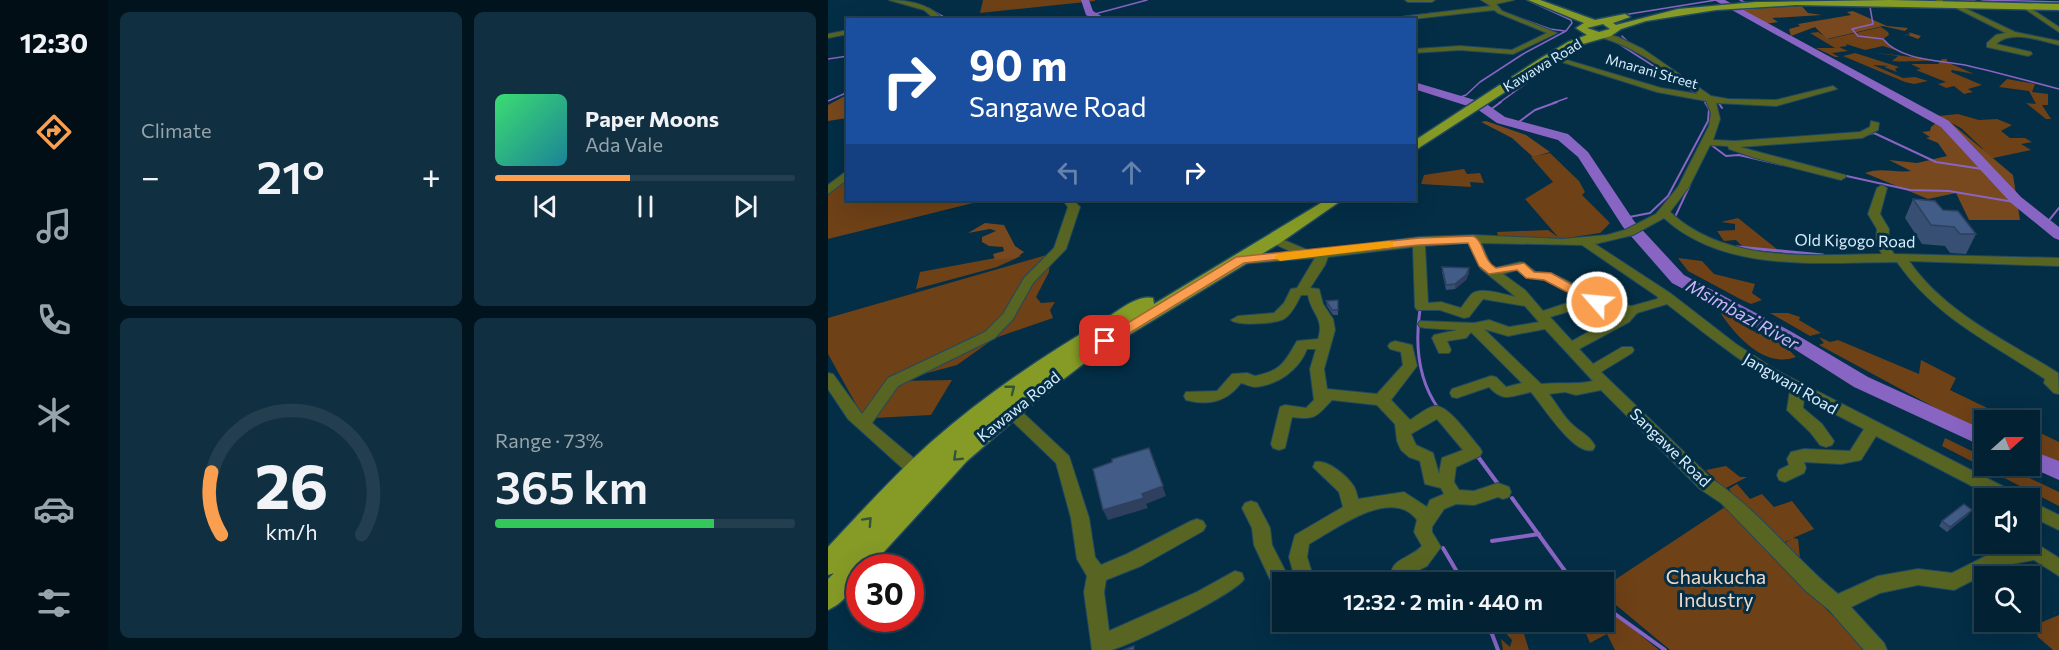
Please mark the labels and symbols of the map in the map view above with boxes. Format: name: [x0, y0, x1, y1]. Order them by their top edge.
street label: Kawawa Road: [1500, 35, 1584, 95]
street label: Mnarani Street: [1604, 50, 1700, 92]
street label: Old Kigogo Road: [1794, 229, 1916, 251]
position arrow: [1565, 270, 1629, 334]
water label: Msimbazi River: [1683, 274, 1804, 354]
pin: [1079, 315, 1130, 366]
street label: Jangwani Road: [1741, 348, 1841, 418]
street label: Kawawa Road: [973, 367, 1063, 445]
one-way arrow: [1004, 386, 1015, 397]
street label: Sangawe Road: [1627, 404, 1715, 490]
north arrow: [1974, 410, 2040, 476]
one-way arrow: [954, 450, 964, 461]
one-way arrow: [861, 518, 872, 528]
speed limit sign: 30: [846, 554, 924, 632]
park label: Chaukucha Industry: [1666, 564, 1766, 611]

